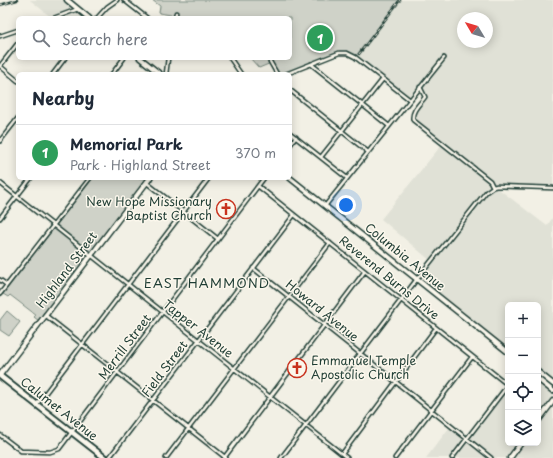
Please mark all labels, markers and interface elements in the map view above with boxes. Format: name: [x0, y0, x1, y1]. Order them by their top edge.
north arrow: [457, 12, 493, 48]
search box: [16, 16, 292, 60]
pin: 1: [307, 23, 333, 53]
icon: search: [30, 27, 52, 49]
text: Search here: [62, 27, 148, 50]
text: Nearby: [32, 85, 94, 111]
text: Memorial Park: [70, 132, 183, 155]
text: 1: [42, 143, 48, 162]
text: 370 m: [235, 143, 276, 162]
text: Park · Highland Street: [70, 155, 211, 174]
place label: New Hope Missionary Baptist Church: [86, 192, 212, 224]
your location: [336, 195, 356, 215]
church icon: New Hope Missionary Baptist Church: [215, 198, 237, 220]
street label: Columbia Avenue: [362, 218, 450, 295]
street label: Highland Street: [31, 227, 101, 311]
street label: Reverend Burns Drive: [336, 231, 444, 323]
district label: EAST HAMMOND: [144, 273, 270, 292]
street label: Howard Avenue: [282, 275, 363, 346]
street label: Tapper Avenue: [160, 295, 238, 362]
map controls: [505, 302, 541, 446]
button: +: [505, 302, 541, 338]
street label: Merrill Street: [94, 310, 155, 383]
street label: Field Street: [137, 336, 192, 400]
button: −: [505, 338, 541, 374]
place label: Emmanuel Temple Apostolic Church: [311, 351, 416, 383]
church icon: Emmanuel Temple Apostolic Church: [286, 357, 308, 379]
street label: Calumet Avenue: [17, 372, 102, 444]
button: locate: [505, 374, 541, 410]
button: layers: [505, 410, 541, 446]

